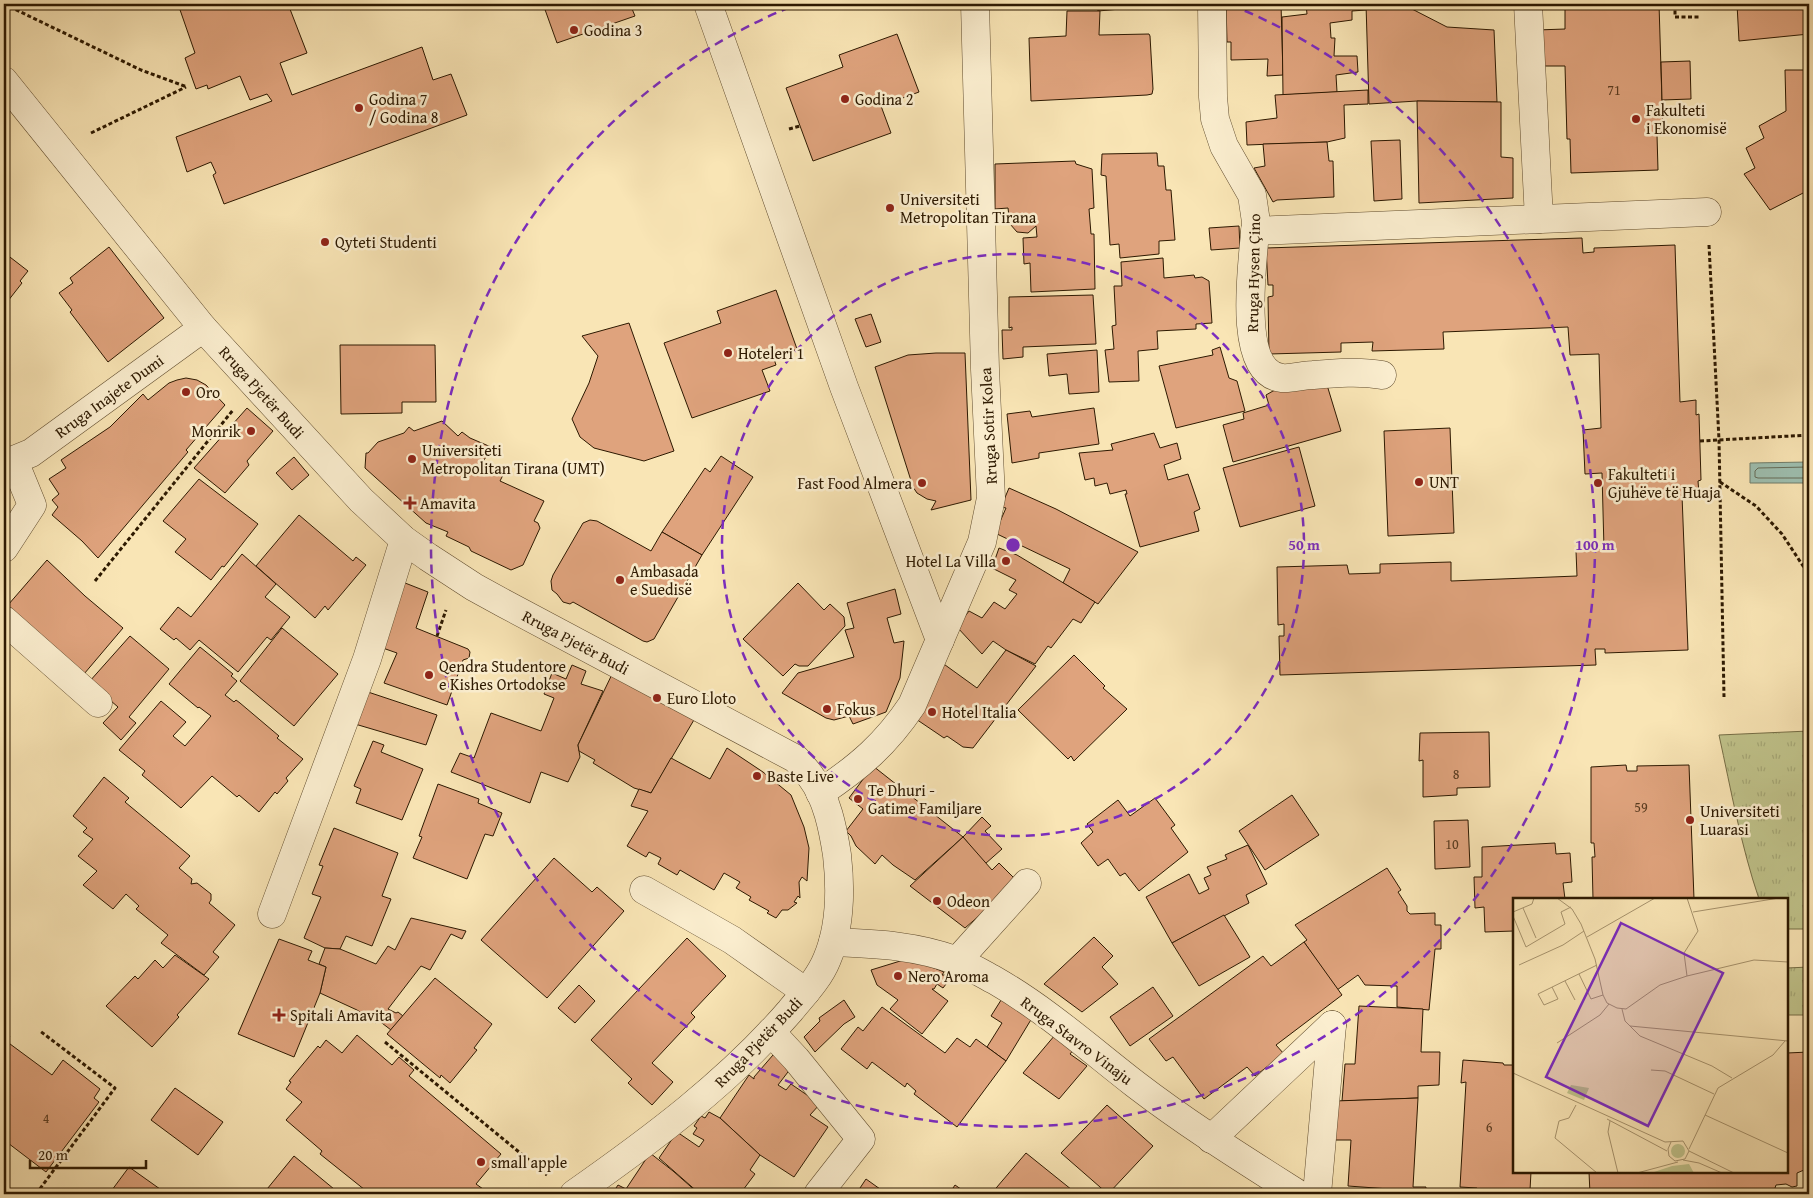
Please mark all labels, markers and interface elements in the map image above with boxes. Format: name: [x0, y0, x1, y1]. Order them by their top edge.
place label: Godina 3: [584, 18, 642, 42]
marker: Godina 3: [568, 24, 580, 36]
house number: 71: [1607, 80, 1621, 100]
place label: Godina 7 / Godina 8: [369, 87, 439, 129]
place label: Godina 2: [855, 87, 913, 111]
marker: Godina 2: [839, 93, 851, 105]
place label: Fakulteti i Ekonomisë: [1646, 98, 1727, 140]
marker: Godina 7 / Godina 8: [353, 102, 365, 114]
marker: Fakulteti i Ekonomisë: [1630, 113, 1642, 125]
place label: Universiteti Metropolitan Tirana: [900, 187, 1037, 229]
marker: Universiteti Metropolitan Tirana: [884, 202, 896, 214]
street label: Rruga Hysen Çino: [1240, 213, 1266, 333]
place label: Qyteti Studenti: [335, 230, 437, 254]
marker: Qyteti Studenti: [319, 236, 331, 248]
street label: Rruga Pjetër Budi: [214, 340, 311, 444]
place label: Hoteleri 1: [738, 341, 804, 365]
marker: Hoteleri 1: [722, 347, 734, 359]
street label: Rruga Inajete Dumi: [50, 348, 169, 444]
street label: Rruga Sotir Kolea: [973, 367, 1003, 485]
place label: Oro: [196, 380, 220, 404]
marker: Oro: [180, 386, 192, 398]
place label: Monrik: [192, 419, 242, 443]
marker: Monrik: [245, 425, 257, 437]
place label: Universiteti Metropolitan Tirana (UMT): [422, 438, 605, 480]
marker: Universiteti Metropolitan Tirana (UMT): [406, 453, 418, 465]
place label: Fakulteti i Gjuhëve të Huaja: [1608, 462, 1721, 504]
place label: UNT: [1429, 470, 1459, 494]
place label: Fast Food Almera: [797, 471, 912, 495]
marker: UNT: [1413, 476, 1425, 488]
marker: Fast Food Almera: [916, 477, 928, 489]
marker: Fakulteti i Gjuhëve të Huaja: [1592, 477, 1604, 489]
place label: Amavita: [420, 491, 476, 515]
marker: Amavita: [404, 497, 416, 509]
text: 50 m: [1288, 534, 1320, 555]
text: 100 m: [1575, 534, 1615, 555]
centre of rings: [1004, 536, 1022, 554]
place label: Hotel La Villa: [906, 549, 996, 573]
marker: Hotel La Villa: [1000, 555, 1012, 567]
place label: Ambasada e Suedisë: [630, 559, 699, 601]
marker: Ambasada e Suedisë: [614, 574, 626, 586]
street label: Rruga Pjetër Budi: [518, 604, 634, 681]
place label: Qendra Studentore e Kishes Ortodokse: [439, 654, 566, 696]
marker: Qendra Studentore e Kishes Ortodokse: [423, 669, 435, 681]
place label: Euro Lloto: [667, 686, 736, 710]
marker: Euro Lloto: [651, 692, 663, 704]
place label: Fokus: [837, 697, 875, 721]
place label: Hotel Italia: [942, 700, 1017, 724]
marker: Fokus: [821, 703, 833, 715]
marker: Hotel Italia: [926, 706, 938, 718]
place label: Baste Live: [767, 764, 834, 788]
house number: 8: [1453, 764, 1460, 784]
marker: Baste Live: [751, 770, 763, 782]
place label: Te Dhuri - Gatime Familjare: [868, 778, 982, 820]
marker: Te Dhuri - Gatime Familjare: [852, 793, 864, 805]
house number: 59: [1634, 797, 1648, 817]
place label: Universiteti Luarasi: [1700, 799, 1780, 841]
marker: Universiteti Luarasi: [1684, 814, 1696, 826]
house number: 10: [1445, 834, 1459, 854]
place label: Odeon: [947, 889, 990, 913]
marker: Odeon: [931, 895, 943, 907]
inset map: [1513, 898, 1788, 1173]
place label: Nero Aroma: [908, 964, 989, 988]
marker: Nero Aroma: [892, 970, 904, 982]
street label: Rruga Stavro Vinaju: [1016, 990, 1138, 1090]
street label: Rruga Pjetër Budi: [708, 991, 808, 1093]
place label: Spitali Amavita: [290, 1003, 393, 1027]
marker: Spitali Amavita: [272, 1008, 286, 1022]
house number: 4: [43, 1108, 50, 1128]
house number: 6: [1486, 1117, 1493, 1137]
scale bar: [30, 1138, 146, 1170]
text: 20 m: [38, 1144, 69, 1165]
place label: small apple: [491, 1150, 567, 1174]
marker: small apple: [475, 1156, 487, 1168]

